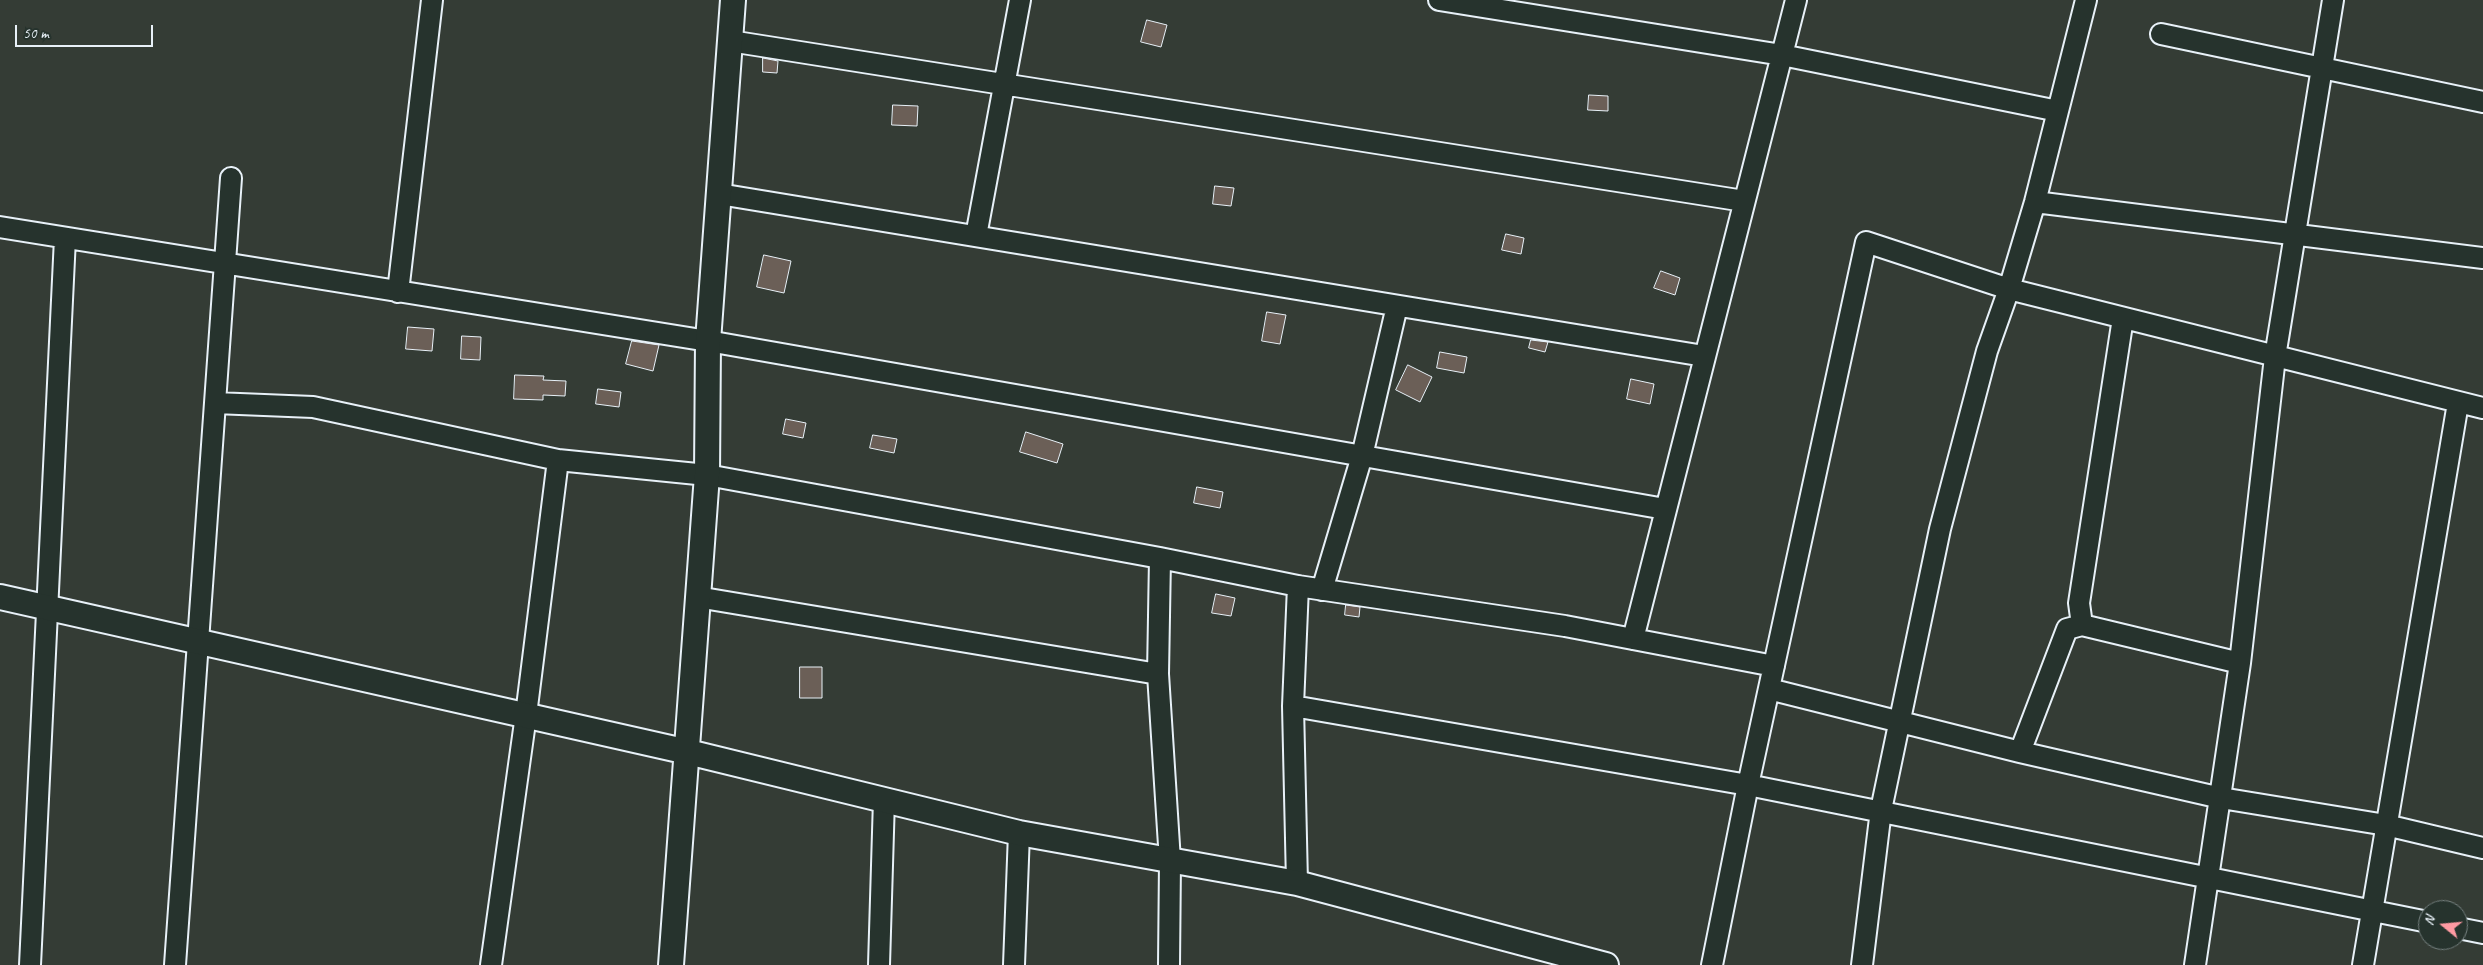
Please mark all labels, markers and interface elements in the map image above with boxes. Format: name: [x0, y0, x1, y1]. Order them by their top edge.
scale bar: [18, 15, 155, 47]
text: 50 m: [23, 24, 49, 43]
north arrow: [2418, 900, 2468, 950]
text: N: [2420, 914, 2439, 927]

